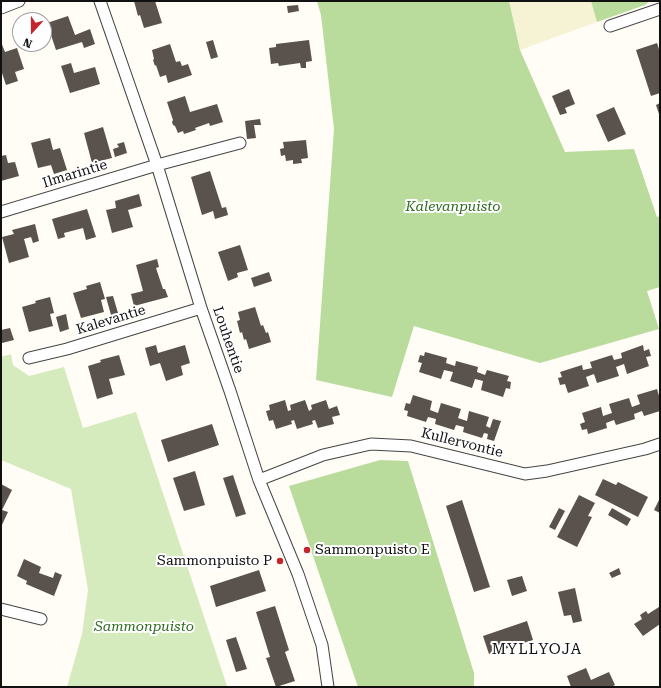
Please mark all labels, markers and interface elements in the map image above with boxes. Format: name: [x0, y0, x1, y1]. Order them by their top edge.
north arrow: [12, 12, 52, 52]
text: N: [22, 35, 34, 50]
street label: Ilmarintie: [41, 156, 109, 192]
park label: Kalevanpuisto: [406, 199, 500, 215]
street label: Kalevantie: [74, 302, 148, 338]
street label: Louhentie: [209, 305, 247, 375]
street label: Kullervontie: [419, 425, 505, 461]
place label: Sammonpuisto E: [315, 542, 430, 558]
marker: Sammonpuisto E: [302, 545, 312, 555]
place label: Sammonpuisto P: [157, 553, 272, 569]
marker: Sammonpuisto P: [275, 556, 285, 566]
park label: Sammonpuisto: [94, 619, 194, 635]
district label: MYLLYOJA: [492, 641, 582, 659]

